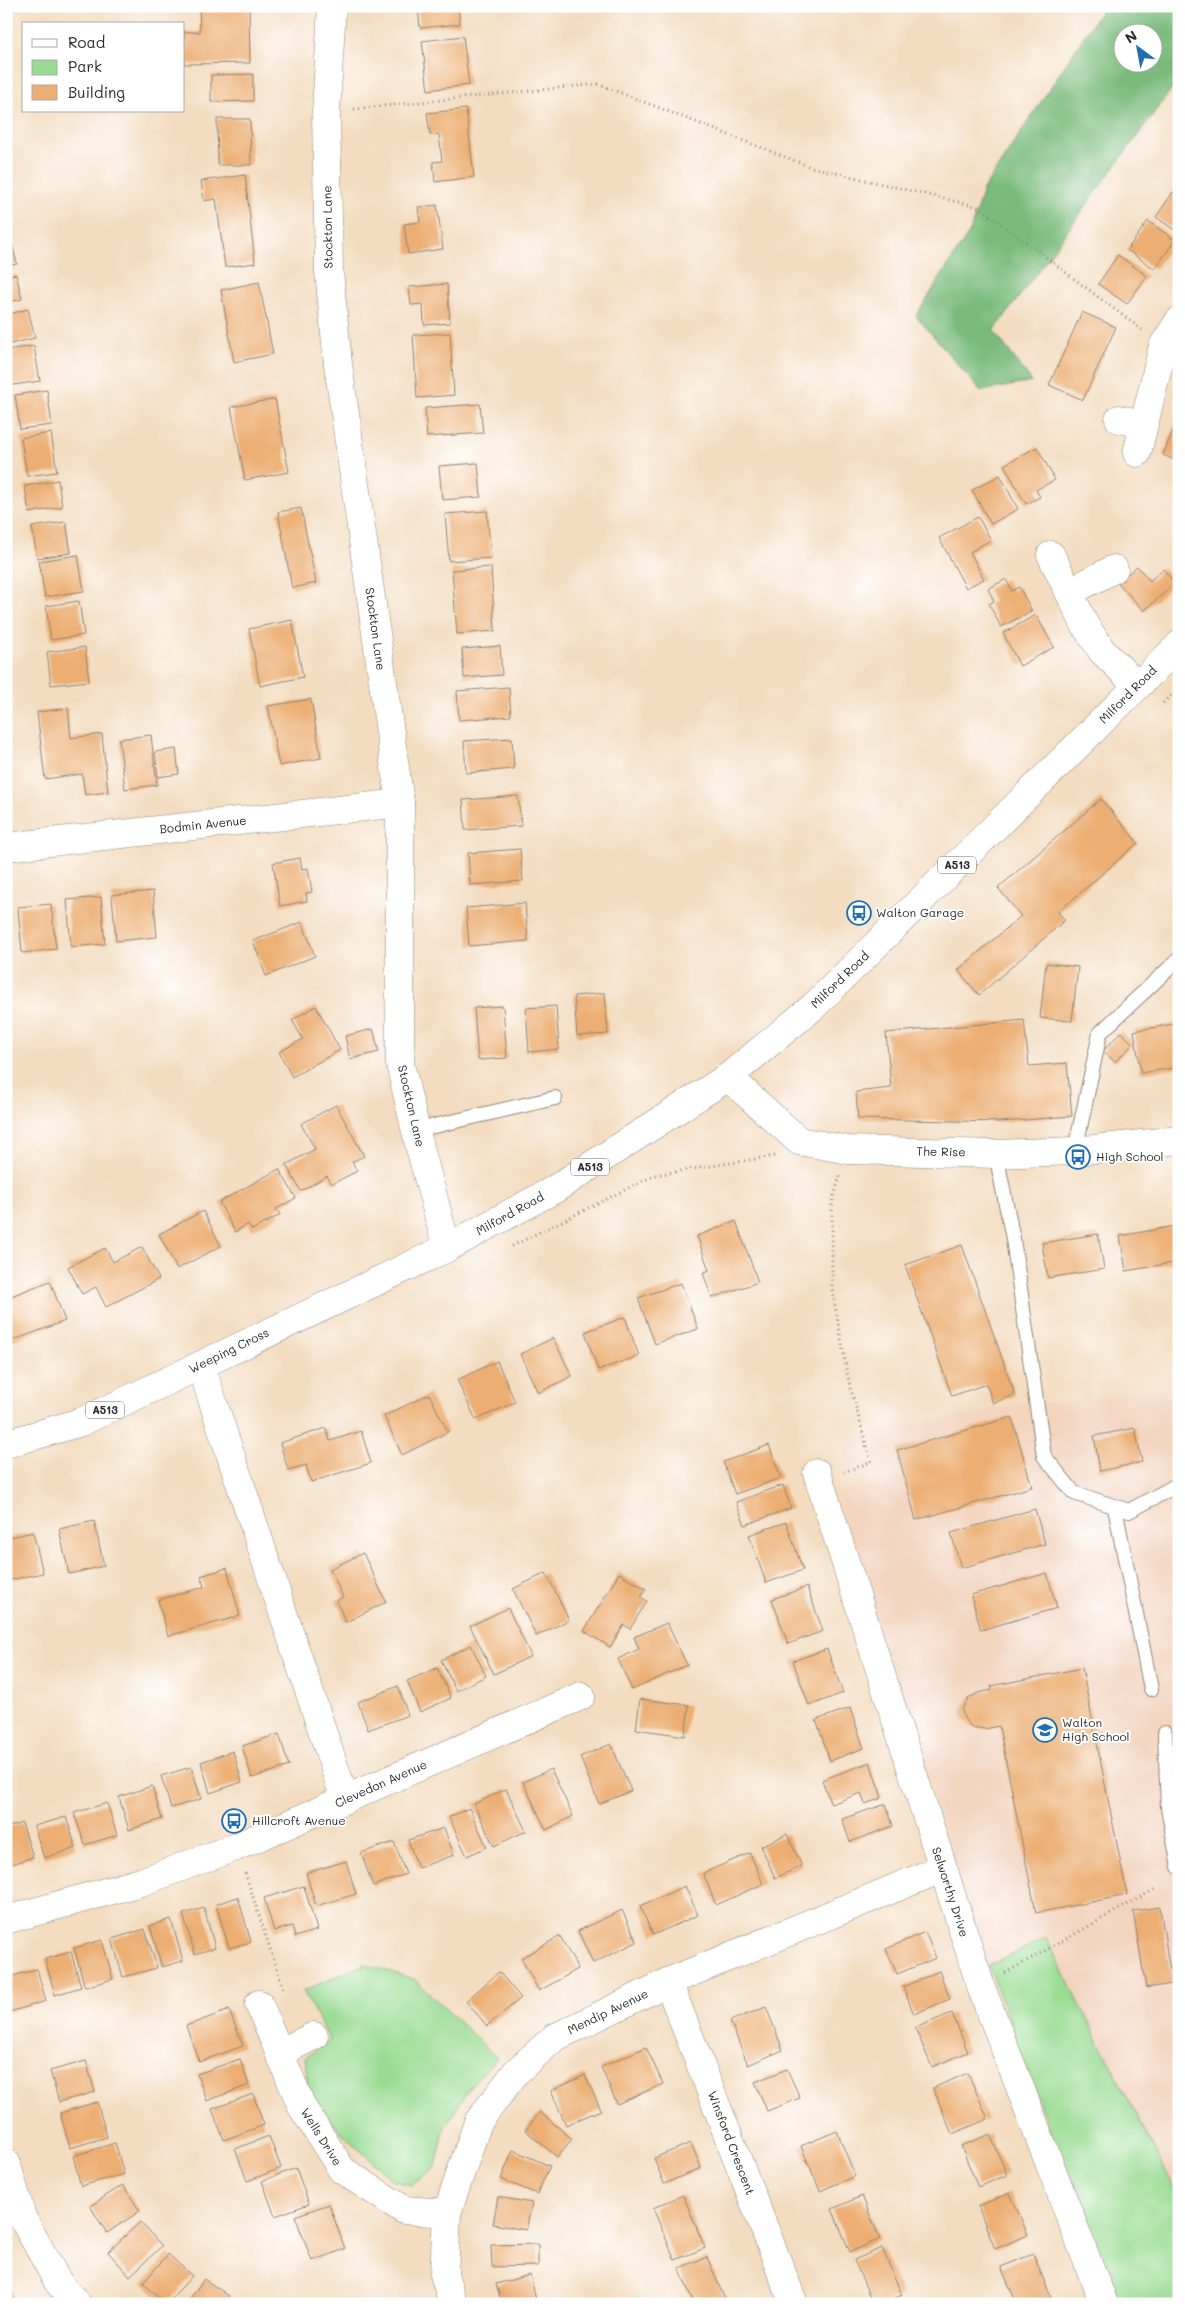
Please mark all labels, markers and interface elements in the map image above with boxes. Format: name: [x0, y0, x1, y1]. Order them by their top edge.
legend: [22, 22, 185, 112]
north arrow: [1112, 22, 1162, 72]
text: N: [1121, 26, 1140, 47]
text: Road: [68, 32, 105, 52]
text: Park: [68, 56, 102, 76]
text: Building: [68, 82, 125, 102]
street label: Stockton Lane: [318, 185, 336, 269]
street label: Stockton Lane: [362, 586, 390, 671]
street label: Milford Road: [1095, 662, 1160, 727]
street label: Bodmin Avenue: [159, 811, 247, 837]
road number: A513: [938, 856, 976, 874]
bus stop icon: Walton Garage: [846, 900, 872, 926]
place label: Walton Garage: [876, 904, 964, 920]
street label: Milford Road: [807, 947, 872, 1011]
street label: Stockton Lane: [395, 1063, 429, 1148]
street label: The Rise: [916, 1143, 966, 1159]
bus stop icon: High School: [1065, 1144, 1091, 1170]
place label: High School: [1096, 1148, 1164, 1164]
road number: A513: [571, 1158, 609, 1176]
street label: Milford Road: [473, 1188, 547, 1238]
street label: Weeping Cross: [186, 1324, 271, 1376]
road number: A513: [86, 1402, 124, 1418]
place label: Walton High School: [1062, 1714, 1130, 1744]
school or university icon: Walton High School: [1032, 1717, 1058, 1743]
street label: Clevedon Avenue: [332, 1756, 429, 1811]
bus stop icon: Hillcroft Avenue: [221, 1808, 247, 1834]
place label: Hillcroft Avenue: [252, 1812, 346, 1828]
street label: Selworthy Drive: [929, 1845, 973, 1939]
street label: Mendip Avenue: [565, 1985, 650, 2038]
street label: Winsford Crescent: [705, 2088, 759, 2197]
street label: Wells Drive: [298, 2105, 346, 2168]

